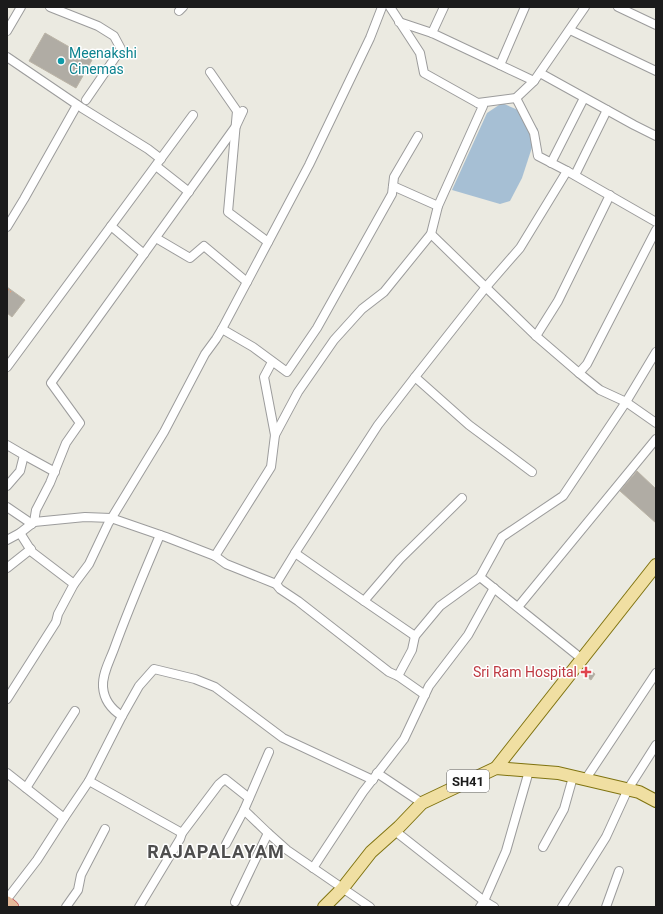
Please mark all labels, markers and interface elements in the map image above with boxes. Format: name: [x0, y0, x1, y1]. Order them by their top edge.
place label: Meenakshi Cinemas: [69, 45, 137, 77]
marker: Meenakshi Cinemas: [56, 56, 66, 66]
place label: Sri Ram Hospital: [473, 664, 577, 680]
marker: Sri Ram Hospital: [580, 666, 592, 678]
road number: SH41: [447, 770, 489, 792]
district label: RAJAPALAYAM: [147, 841, 285, 862]

